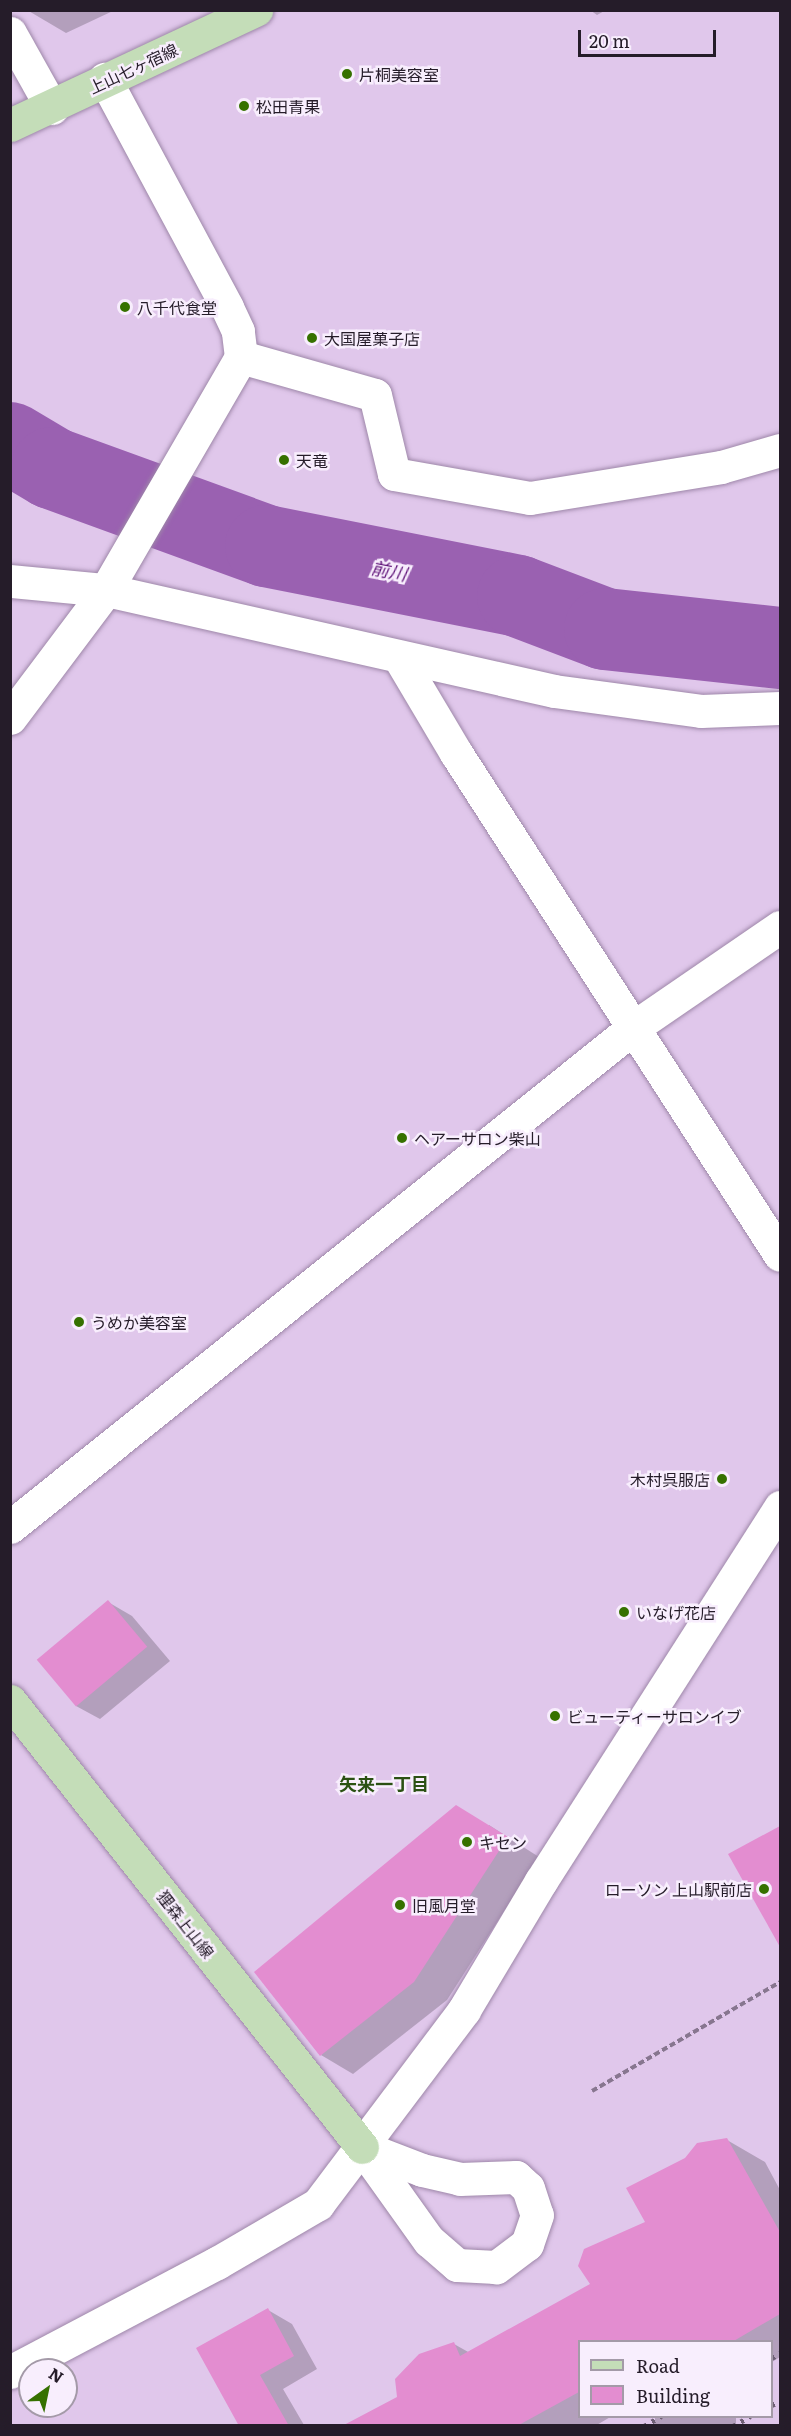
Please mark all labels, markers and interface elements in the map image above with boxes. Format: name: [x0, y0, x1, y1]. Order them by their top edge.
scale bar: [581, 18, 719, 56]
text: 20 m: [589, 27, 630, 54]
street label: 上山七ヶ宿線: [85, 39, 181, 97]
place label: 片桐美容室: [359, 64, 439, 84]
marker: 片桐美容室: [340, 67, 354, 81]
place label: 松田青果: [256, 96, 320, 116]
marker: 松田青果: [237, 99, 251, 113]
place label: 八千代食堂: [137, 297, 217, 317]
marker: 八千代食堂: [118, 300, 132, 314]
place label: 大国屋菓子店: [324, 328, 420, 348]
marker: 大国屋菓子店: [305, 331, 319, 345]
place label: 天竜: [296, 450, 328, 470]
marker: 天竜: [277, 453, 291, 467]
water label: 前川: [369, 557, 409, 585]
place label: ヘアーサロン柴山: [414, 1128, 541, 1148]
marker: ヘアーサロン柴山: [395, 1131, 409, 1145]
place label: うめか美容室: [91, 1312, 187, 1332]
marker: うめか美容室: [72, 1315, 86, 1329]
place label: 木村呉服店: [630, 1469, 710, 1489]
marker: 木村呉服店: [715, 1472, 729, 1486]
place label: いなげ花店: [636, 1602, 716, 1622]
marker: いなげ花店: [617, 1605, 631, 1619]
place label: ビューティーサロンイブ: [567, 1706, 743, 1726]
marker: ビューティーサロンイブ: [548, 1709, 562, 1723]
district label: 矢来一丁目: [339, 1773, 429, 1795]
place label: キセン: [479, 1832, 527, 1852]
marker: キセン: [460, 1835, 474, 1849]
place label: ローソン 上山駅前店: [605, 1879, 752, 1899]
marker: ローソン 上山駅前店: [757, 1882, 771, 1896]
street label: 狸森上山線: [154, 1887, 218, 1961]
place label: 旧風月堂: [412, 1895, 476, 1915]
marker: 旧風月堂: [393, 1898, 407, 1912]
legend: [578, 2340, 773, 2418]
text: Road: [636, 2352, 680, 2379]
north arrow: [18, 2358, 78, 2418]
text: N: [45, 2361, 69, 2388]
text: Building: [636, 2382, 710, 2409]

